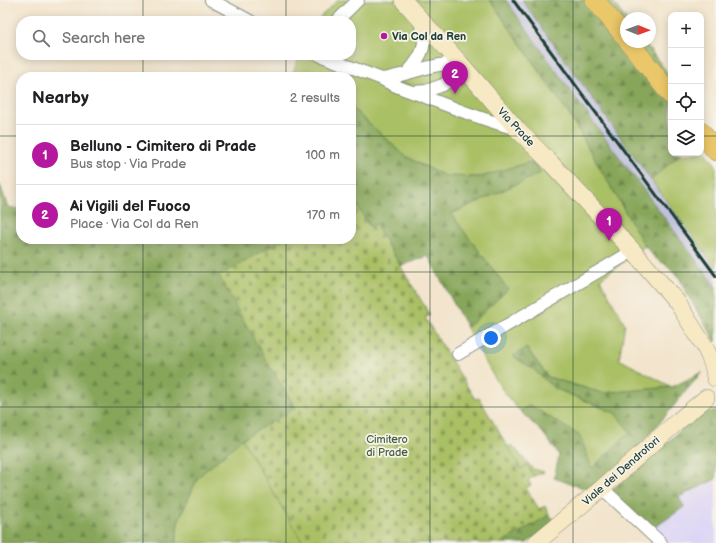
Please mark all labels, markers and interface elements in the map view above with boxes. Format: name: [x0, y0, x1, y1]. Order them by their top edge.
north arrow: [620, 12, 656, 48]
map controls: [668, 12, 704, 156]
button: +: [668, 12, 704, 48]
search box: [16, 16, 356, 60]
icon: search: [30, 27, 52, 49]
text: Search here: [62, 29, 145, 48]
place label: Via Col da Ren: [392, 30, 466, 43]
marker: Via Col da Ren: [379, 31, 389, 41]
button: −: [668, 48, 704, 84]
pin: 2: [442, 61, 468, 94]
button: locate: [668, 84, 704, 120]
text: Nearby: [32, 88, 89, 108]
text: 2 results: [290, 90, 340, 106]
street label: Via Prade: [495, 105, 538, 149]
button: layers: [668, 120, 704, 156]
text: Belluno - Cimitero di Prade: [70, 137, 256, 156]
text: 1: [42, 147, 48, 163]
text: 100 m: [305, 147, 340, 163]
text: Bus stop · Via Prade: [70, 156, 186, 172]
text: Ai Vigili del Fuoco: [70, 197, 191, 216]
text: 2: [41, 207, 49, 223]
text: 170 m: [307, 207, 340, 223]
pin: 1: [596, 208, 622, 241]
text: Place · Via Col da Ren: [70, 216, 199, 232]
your location: [481, 328, 501, 348]
park label: Cimitero di Prade: [366, 433, 408, 459]
street label: Viale dei Dendrofori: [580, 434, 662, 508]

